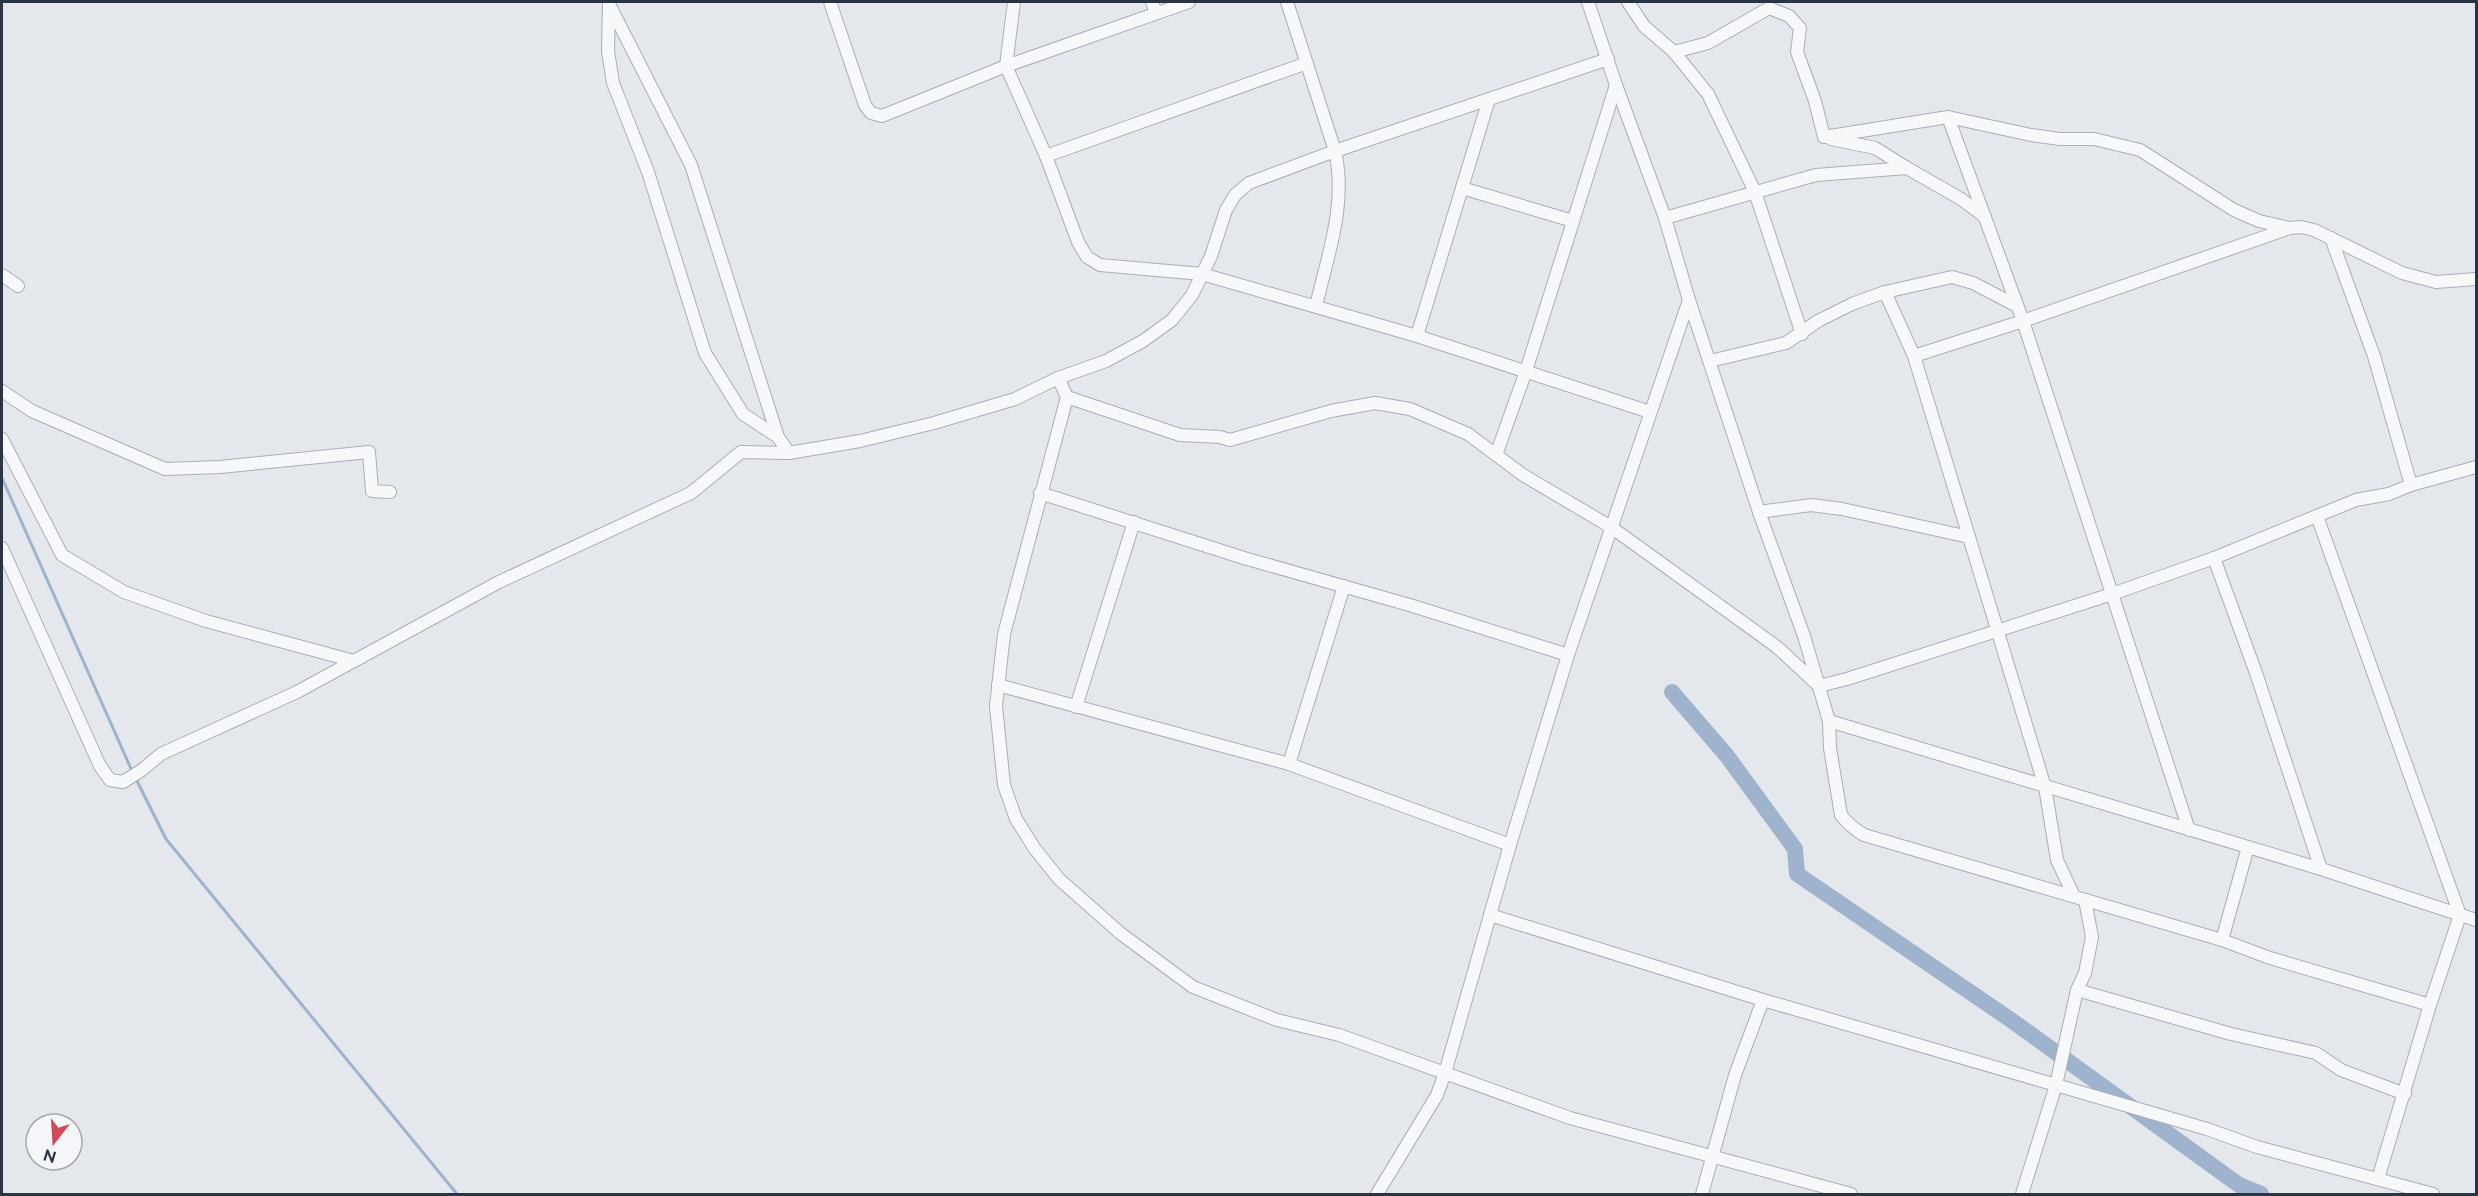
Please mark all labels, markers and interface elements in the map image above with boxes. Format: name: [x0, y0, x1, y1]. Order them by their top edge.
north arrow: [24, 1112, 84, 1172]
text: N: [41, 1145, 58, 1167]

